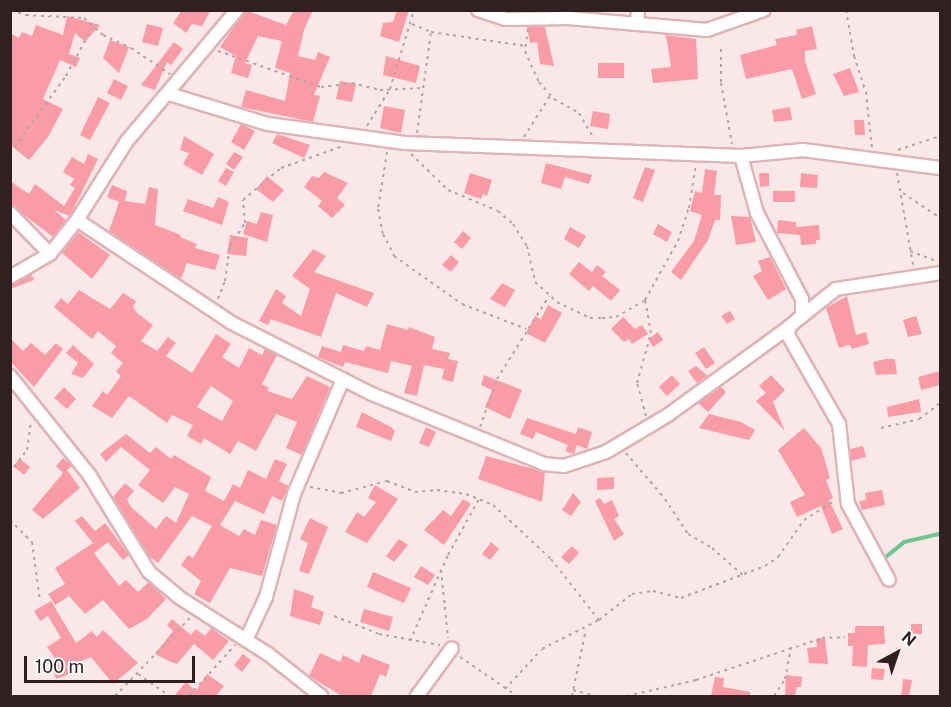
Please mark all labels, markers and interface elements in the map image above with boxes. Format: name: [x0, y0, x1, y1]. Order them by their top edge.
north arrow: [867, 623, 927, 683]
text: N: [898, 628, 920, 650]
scale bar: [27, 644, 198, 682]
text: 100 m: [35, 656, 84, 677]

